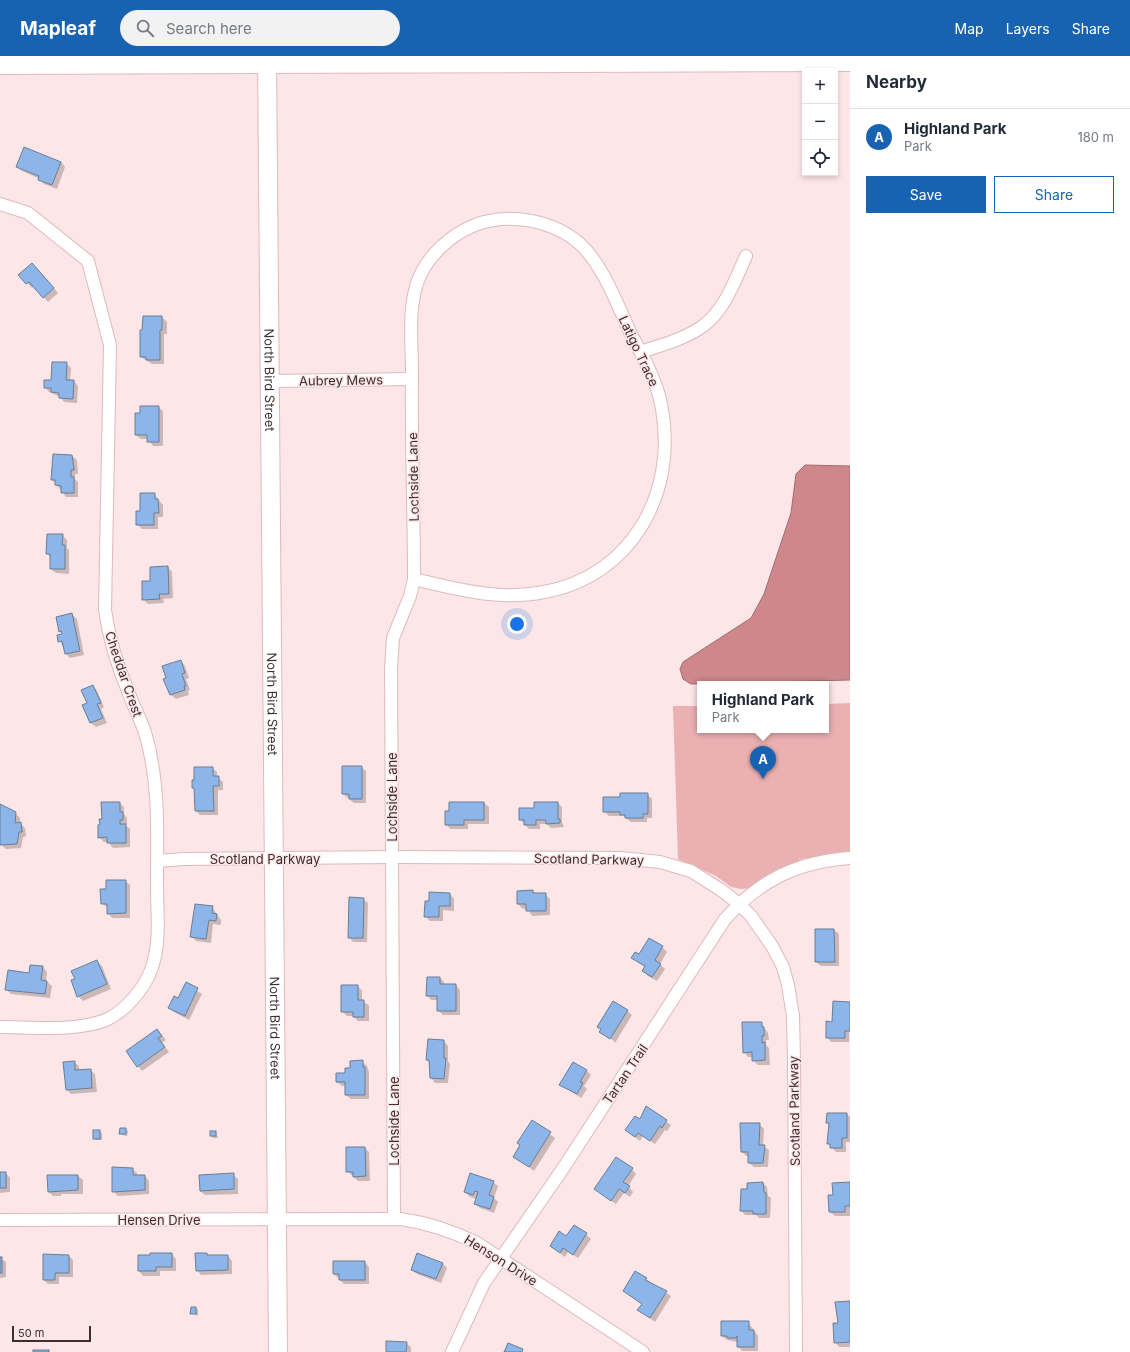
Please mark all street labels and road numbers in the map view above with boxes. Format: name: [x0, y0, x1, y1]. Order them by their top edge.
street label: Latigo Trace: [616, 313, 662, 389]
street label: North Bird Street: [261, 328, 278, 432]
street label: Aubrey Mews: [299, 371, 383, 389]
street label: Lochside Lane: [404, 432, 422, 522]
street label: Cheddar Crest: [102, 629, 146, 719]
street label: North Bird Street: [264, 652, 281, 756]
street label: Lochside Lane: [384, 752, 400, 842]
street label: Scotland Parkway: [534, 850, 644, 868]
street label: Scotland Parkway: [210, 851, 320, 867]
street label: North Bird Street: [267, 976, 284, 1080]
street label: Tartan Trail: [599, 1041, 651, 1107]
street label: Scotland Parkway: [785, 1056, 803, 1166]
street label: Lochside Lane: [386, 1076, 402, 1166]
street label: Hensen Drive: [118, 1212, 200, 1228]
street label: Henson Drive: [461, 1231, 541, 1289]

